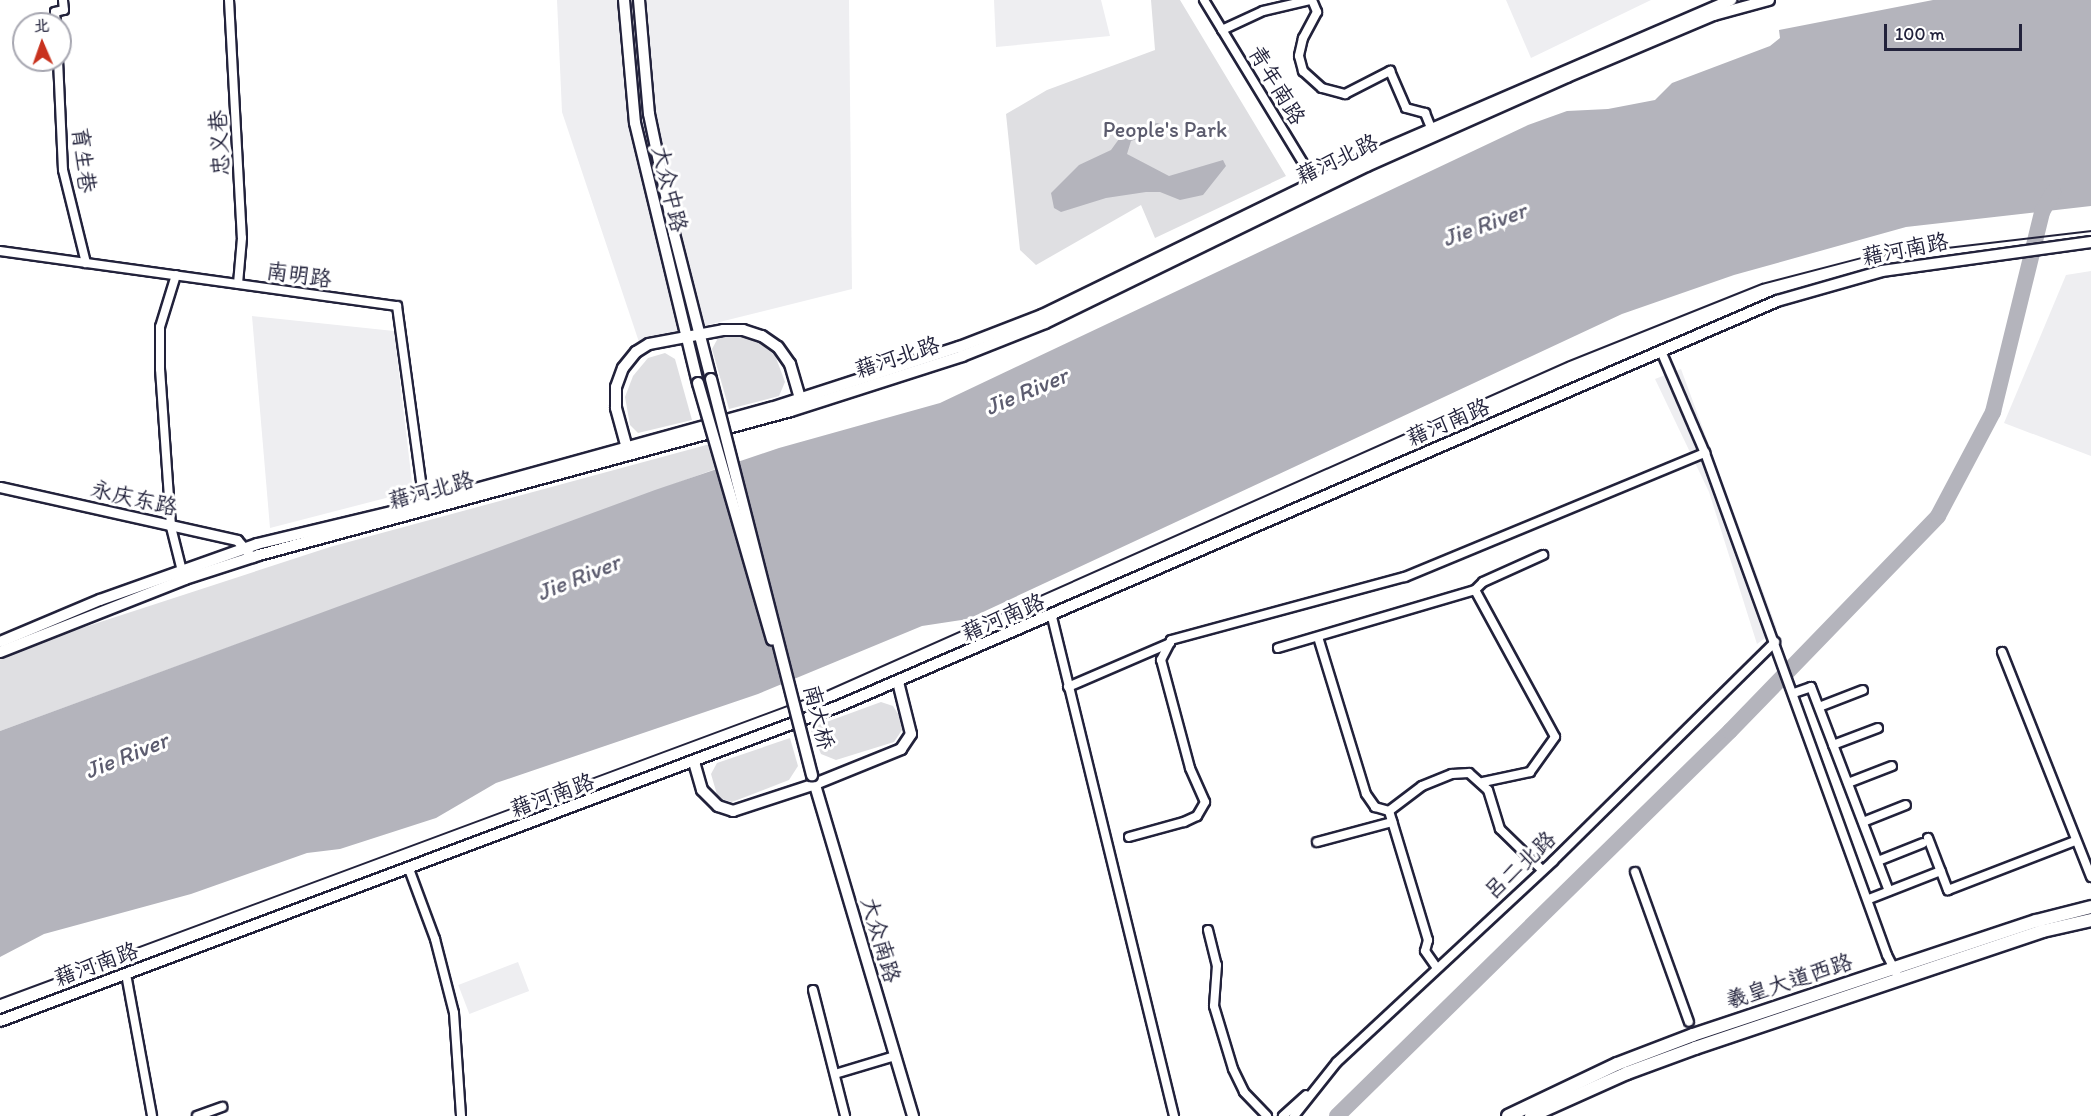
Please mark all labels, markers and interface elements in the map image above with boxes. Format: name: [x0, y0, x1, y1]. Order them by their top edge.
north arrow: [12, 12, 72, 72]
scale bar: [1887, 12, 2025, 50]
text: 北: [33, 16, 50, 35]
text: 100 m: [1895, 23, 1945, 45]
street label: 青年南路: [1243, 40, 1311, 130]
street label: 忠义巷: [204, 109, 234, 177]
park label: People's Park: [1103, 117, 1227, 143]
street label: 育生巷: [67, 126, 101, 194]
street label: 藉河北路: [1292, 128, 1382, 190]
street label: 大众中路: [647, 143, 693, 235]
water label: Jie River: [1438, 196, 1530, 252]
street label: 藉河南路: [1859, 228, 1951, 270]
street label: 南明路: [264, 257, 334, 293]
street label: 藉河北路: [851, 331, 943, 383]
water label: Jie River: [980, 361, 1072, 421]
street label: 藉河南路: [1402, 393, 1494, 451]
street label: 藉河北路: [385, 466, 477, 514]
street label: 永庆东路: [88, 475, 180, 521]
water label: Jie River: [532, 547, 624, 607]
street label: 藉河南路: [957, 588, 1049, 646]
street label: 南大桥: [798, 682, 840, 752]
water label: Jie River: [80, 725, 172, 785]
street label: 藉河南路: [506, 768, 598, 822]
street label: 吕二北路: [1479, 825, 1561, 905]
street label: 大众南路: [856, 894, 906, 986]
street label: 藉河南路: [50, 937, 142, 991]
street label: 羲皇大道西路: [1722, 948, 1856, 1014]

